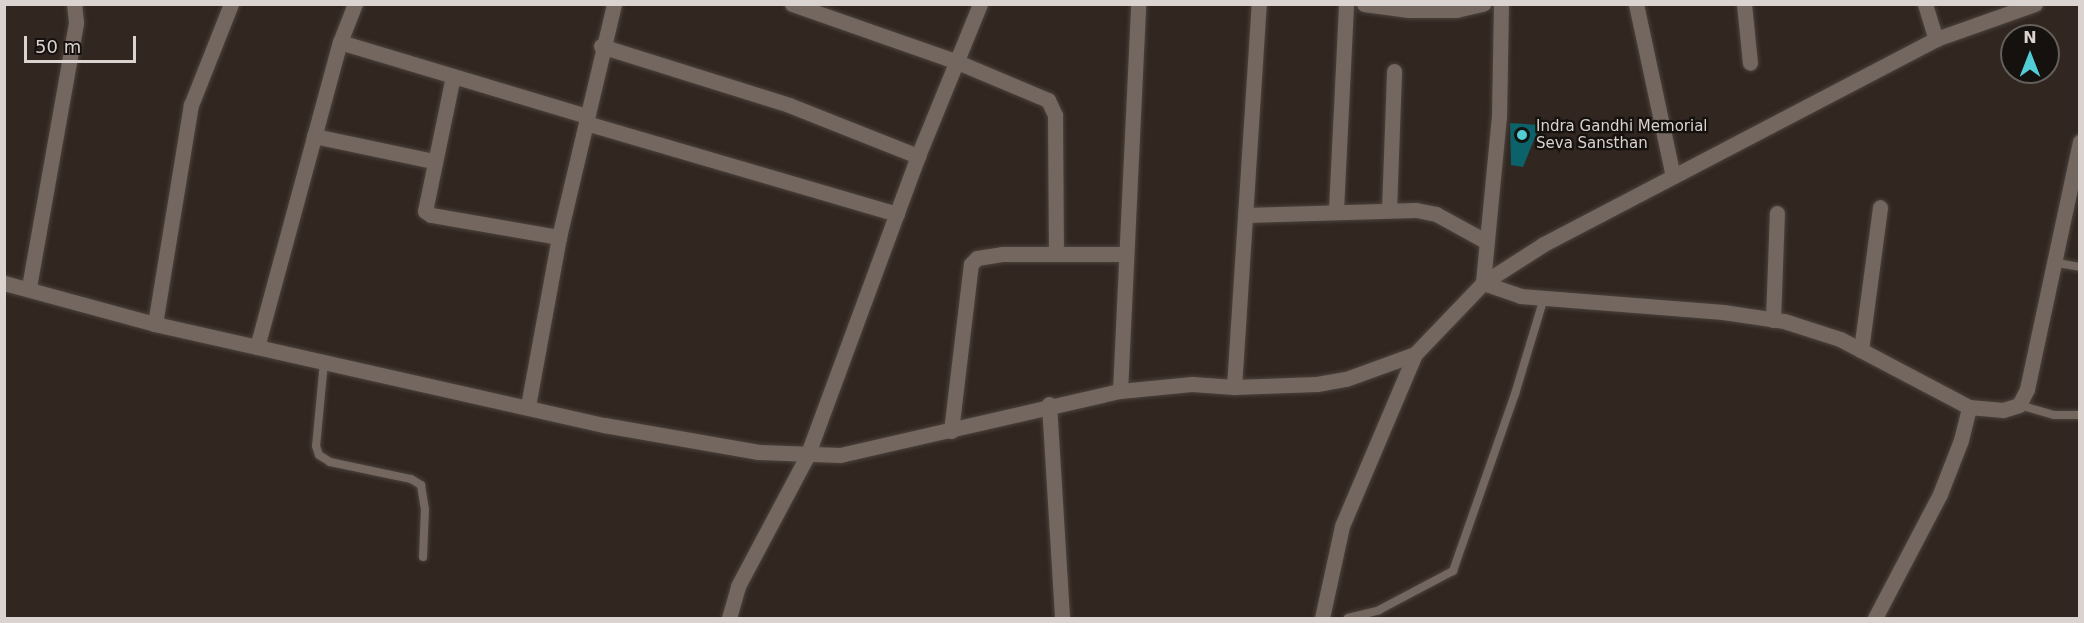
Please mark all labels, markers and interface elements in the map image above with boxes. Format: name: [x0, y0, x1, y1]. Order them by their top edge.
scale bar: [27, 24, 140, 62]
north arrow: [2000, 24, 2060, 84]
text: N: [2023, 28, 2037, 47]
text: 50 m: [35, 36, 81, 57]
place label: Indra Gandhi Memorial Seva Sansthan: [1536, 117, 1708, 152]
marker: Indra Gandhi Memorial Seva Sansthan: [1513, 126, 1531, 144]

